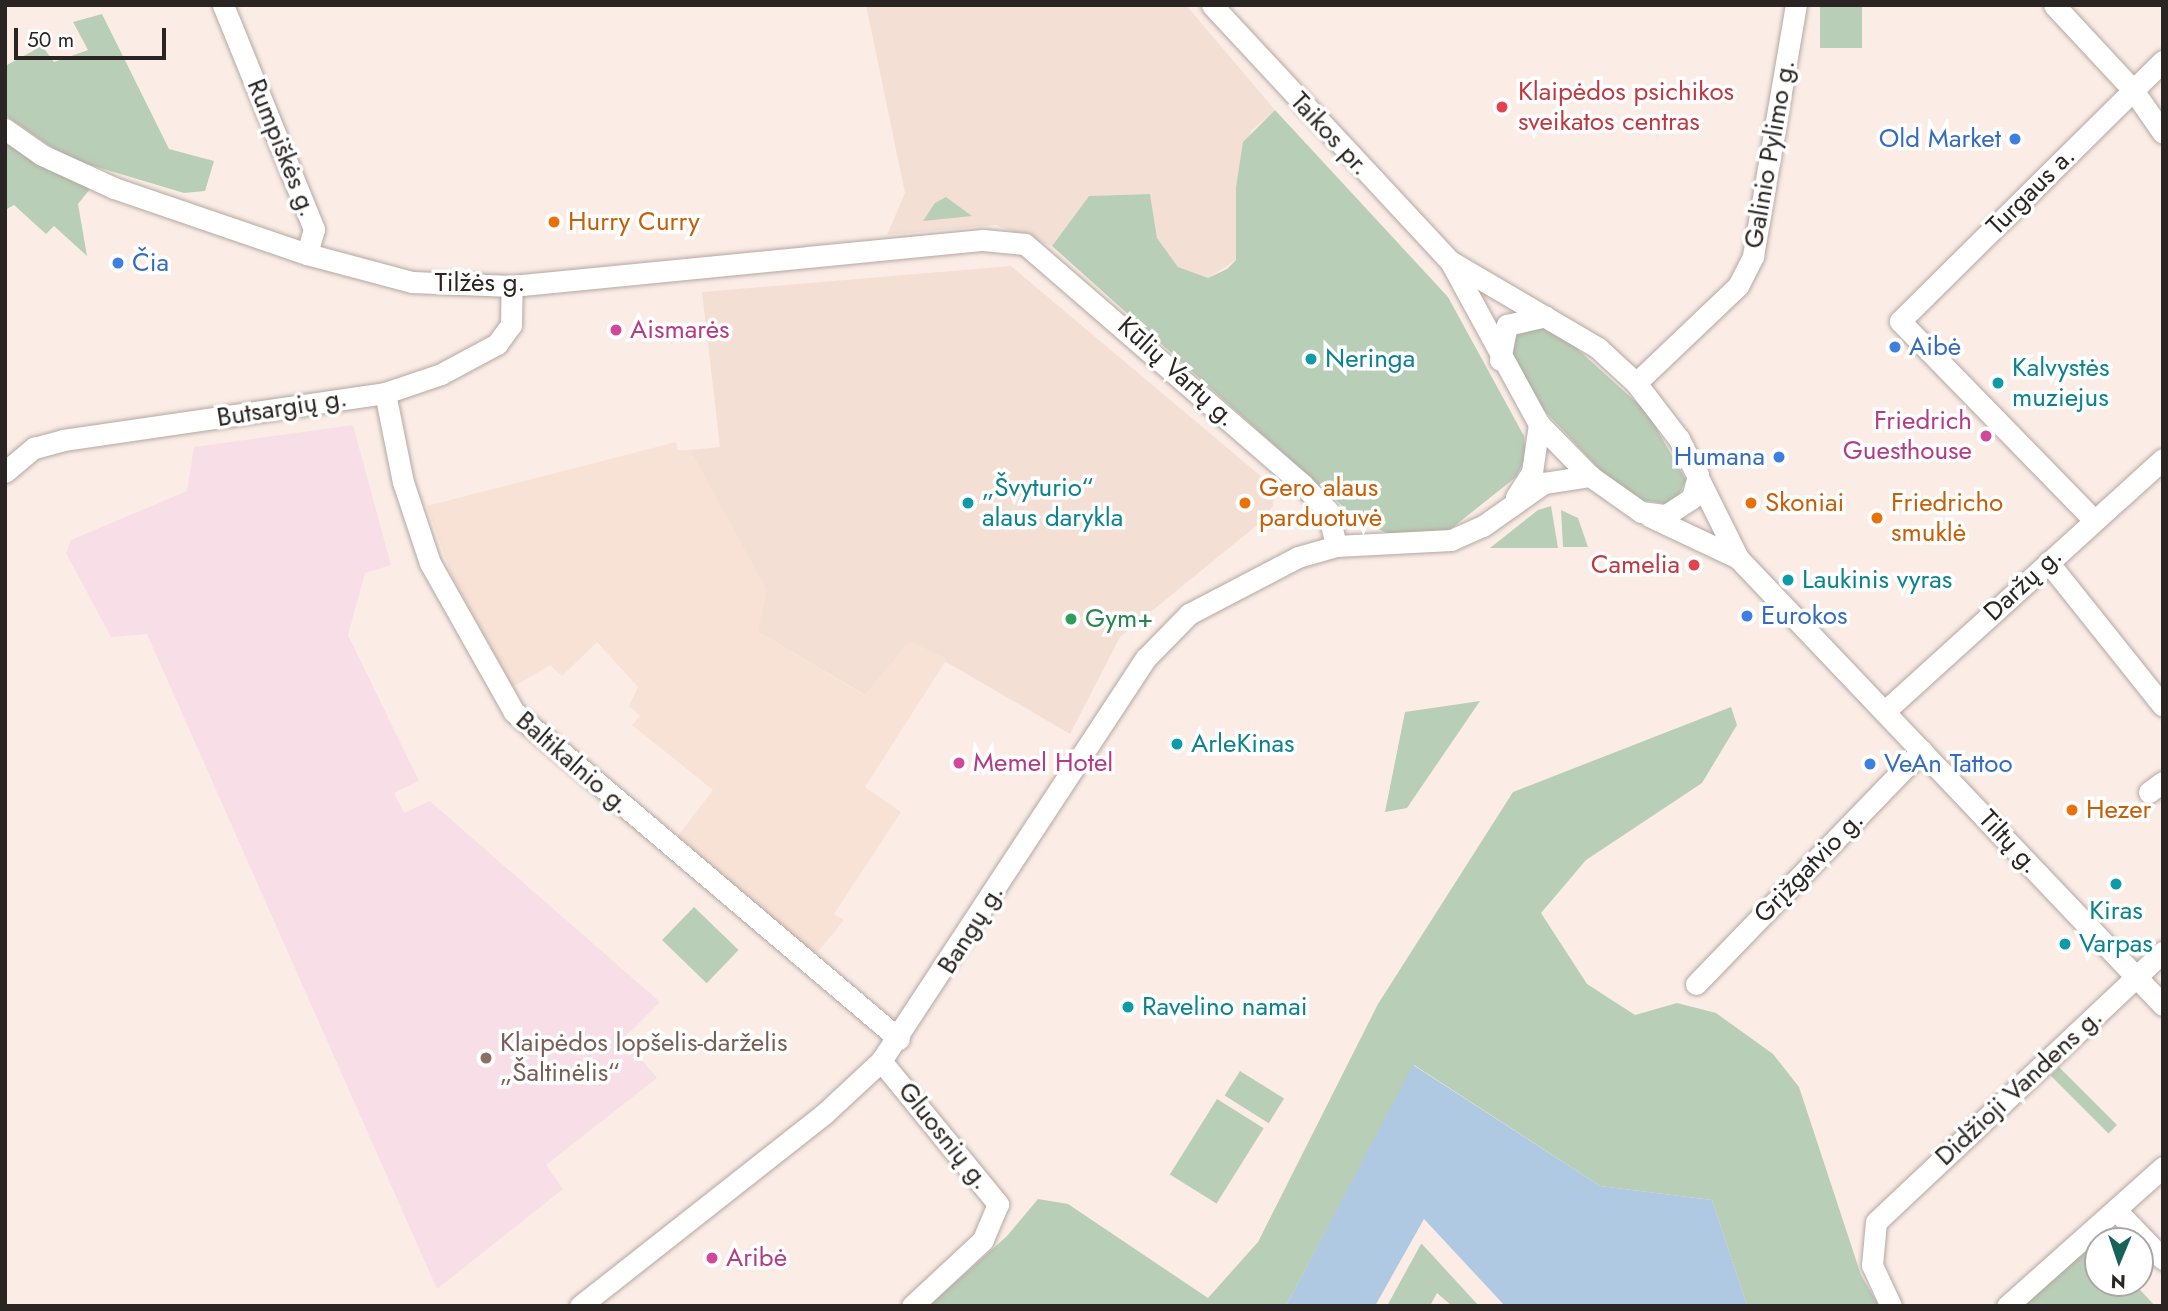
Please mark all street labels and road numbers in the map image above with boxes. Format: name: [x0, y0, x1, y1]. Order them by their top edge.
street label: Galinio Pylimo g.: [1738, 57, 1802, 251]
street label: Rumpiškės g.: [240, 75, 324, 221]
street label: Taikos pr.: [1284, 86, 1376, 182]
street label: Turgaus a.: [1980, 140, 2082, 242]
street label: Tilžės g.: [435, 267, 525, 299]
street label: Kūlių Vartų g.: [1111, 311, 1243, 433]
street label: Butsargių g.: [215, 382, 349, 434]
street label: Daržų g.: [1978, 540, 2068, 628]
street label: Baltikalnio g.: [510, 705, 636, 821]
street label: Grįžgatvio g.: [1748, 804, 1870, 930]
street label: Tiltų g.: [1972, 804, 2046, 880]
street label: Bangų g.: [931, 879, 1011, 979]
street label: Didžioji Vandens g.: [1929, 1002, 2109, 1172]
street label: Gluosnių g.: [891, 1076, 997, 1196]

